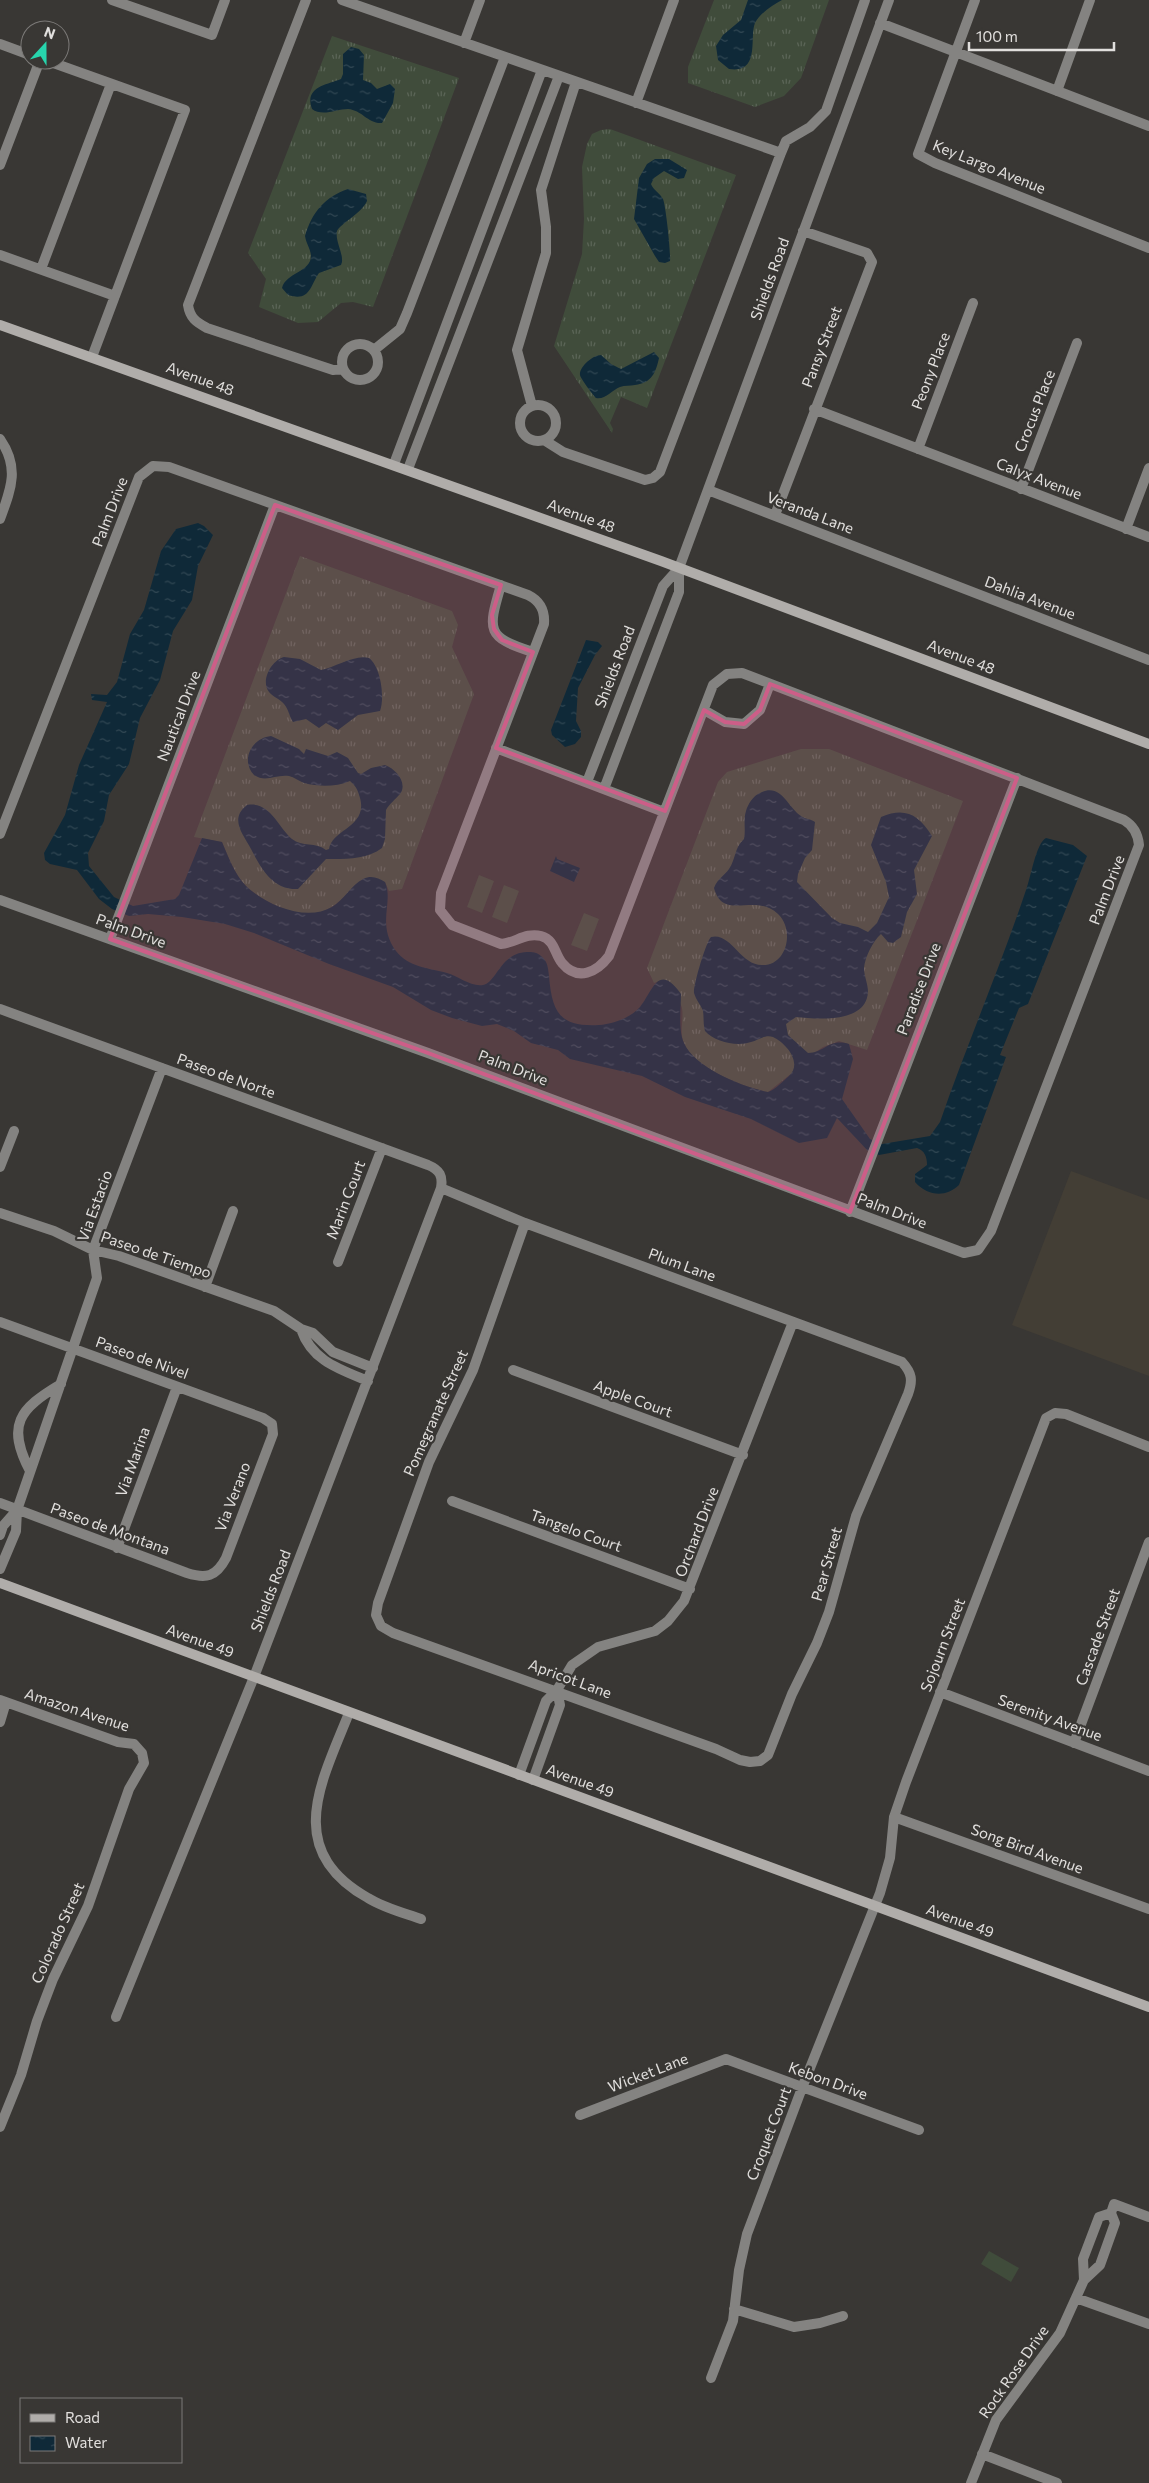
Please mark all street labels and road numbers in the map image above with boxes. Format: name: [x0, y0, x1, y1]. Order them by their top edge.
street label: Key Largo Avenue: [930, 135, 1049, 197]
street label: Shields Road: [746, 235, 792, 322]
street label: Pansy Street: [797, 303, 845, 390]
street label: Peony Place: [907, 329, 953, 412]
street label: Avenue 48: [164, 357, 237, 399]
street label: Crocus Place: [1010, 367, 1058, 454]
street label: Calyx Avenue: [994, 453, 1085, 503]
street label: Palm Drive: [88, 474, 131, 549]
street label: Veranda Lane: [764, 487, 856, 537]
street label: Avenue 48: [545, 494, 618, 536]
street label: Dahlia Avenue: [982, 571, 1078, 623]
street label: Shields Road: [590, 623, 638, 710]
street label: Avenue 48: [925, 635, 998, 677]
street label: Nautical Drive: [153, 668, 204, 764]
street label: Palm Drive: [1085, 852, 1128, 927]
street label: Palm Drive: [94, 909, 169, 951]
street label: Paradise Drive: [892, 940, 944, 1037]
street label: Palm Drive: [476, 1046, 551, 1089]
street label: Paseo de Norte: [175, 1049, 278, 1101]
street label: Marin Court: [322, 1158, 368, 1242]
street label: Via Estacio: [73, 1167, 115, 1244]
street label: Palm Drive: [855, 1189, 930, 1232]
street label: Paseo de Tiempo: [99, 1227, 214, 1281]
street label: Plum Lane: [646, 1244, 719, 1285]
street label: Paseo de Nivel: [93, 1332, 191, 1382]
street label: Pomegranate Street: [399, 1347, 471, 1479]
street label: Apple Court: [592, 1376, 675, 1421]
street label: Via Marina: [111, 1424, 153, 1499]
street label: Via Verano: [211, 1459, 254, 1534]
street label: Orchard Drive: [671, 1484, 722, 1579]
street label: Paseo de Montana: [48, 1498, 172, 1558]
street label: Tangelo Court: [528, 1505, 625, 1555]
street label: Pear Street: [807, 1525, 845, 1603]
street label: Shields Road: [246, 1547, 294, 1634]
street label: Cascade Street: [1071, 1586, 1123, 1688]
street label: Sojourn Street: [916, 1595, 968, 1694]
street label: Avenue 49: [164, 1619, 237, 1661]
street label: Apricot Lane: [526, 1655, 615, 1701]
street label: Amazon Avenue: [23, 1684, 132, 1734]
street label: Serenity Avenue: [996, 1690, 1105, 1744]
street label: Avenue 49: [544, 1759, 617, 1801]
street label: Song Bird Avenue: [969, 1819, 1086, 1877]
street label: Colorado Street: [27, 1879, 87, 1986]
street label: Avenue 49: [924, 1899, 997, 1941]
street label: Wicket Lane: [605, 2049, 690, 2096]
street label: Kebon Drive: [786, 2057, 870, 2103]
street label: Croquet Court: [742, 2084, 794, 2183]
street label: Rock Rose Drive: [974, 2321, 1052, 2421]

